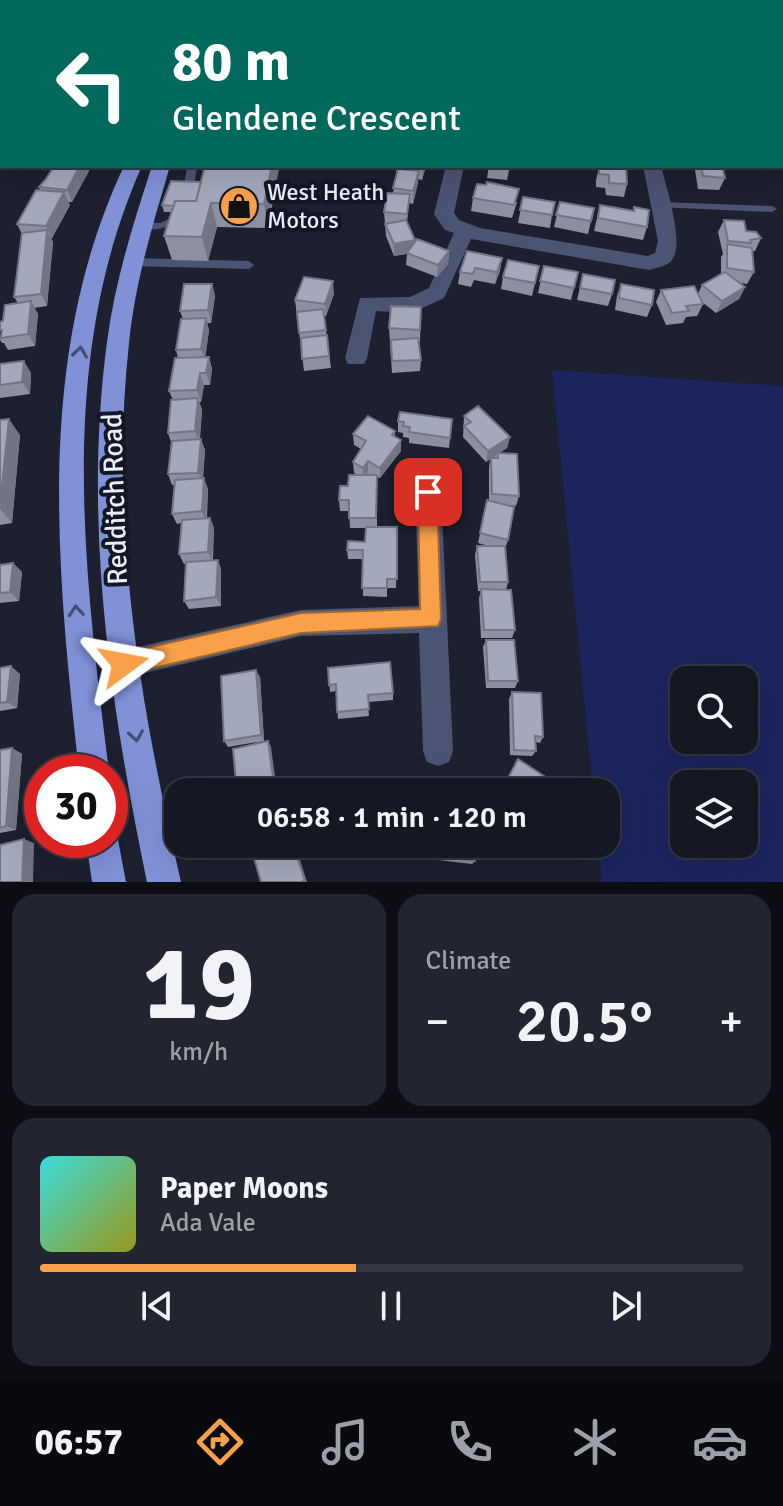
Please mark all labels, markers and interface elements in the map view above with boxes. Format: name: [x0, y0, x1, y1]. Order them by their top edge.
text: 80 m: [172, 27, 290, 96]
icon: left: [40, 32, 144, 136]
text: Glendene Crescent: [172, 96, 461, 141]
place label: West Heath Motors: [267, 177, 384, 235]
shop icon: West Heath Motors: [218, 185, 260, 227]
one-way arrow: [71, 345, 88, 359]
street label: Redditch Road: [95, 413, 135, 585]
pin: [394, 458, 462, 526]
icon: arrive: [406, 470, 450, 514]
one-way arrow: [68, 604, 85, 617]
position arrow: [82, 622, 166, 706]
map controls: [670, 666, 758, 858]
button: search: [670, 666, 758, 754]
one-way arrow: [127, 729, 144, 743]
speed limit sign: 30: [24, 754, 128, 858]
button: layers: [670, 770, 758, 858]
text: 06:58 · 1 min · 120 m: [257, 799, 527, 836]
text: 19: [143, 920, 255, 1048]
text: Climate: [426, 945, 511, 977]
text: 20.5°: [516, 985, 653, 1059]
text: −: [426, 995, 449, 1049]
text: +: [719, 995, 743, 1049]
text: km/h: [169, 1036, 228, 1068]
text: Paper Moons: [160, 1170, 328, 1207]
text: Ada Vale: [160, 1207, 256, 1239]
icon: previous: [135, 1284, 179, 1328]
icon: pause: [369, 1284, 413, 1328]
icon: next: [604, 1284, 648, 1328]
icon: directions: [192, 1414, 248, 1470]
icon: music: [317, 1414, 373, 1470]
icon: phone: [442, 1414, 498, 1470]
icon: climate: [567, 1414, 623, 1470]
icon: car: [692, 1414, 748, 1470]
text: 06:57: [35, 1420, 123, 1465]

